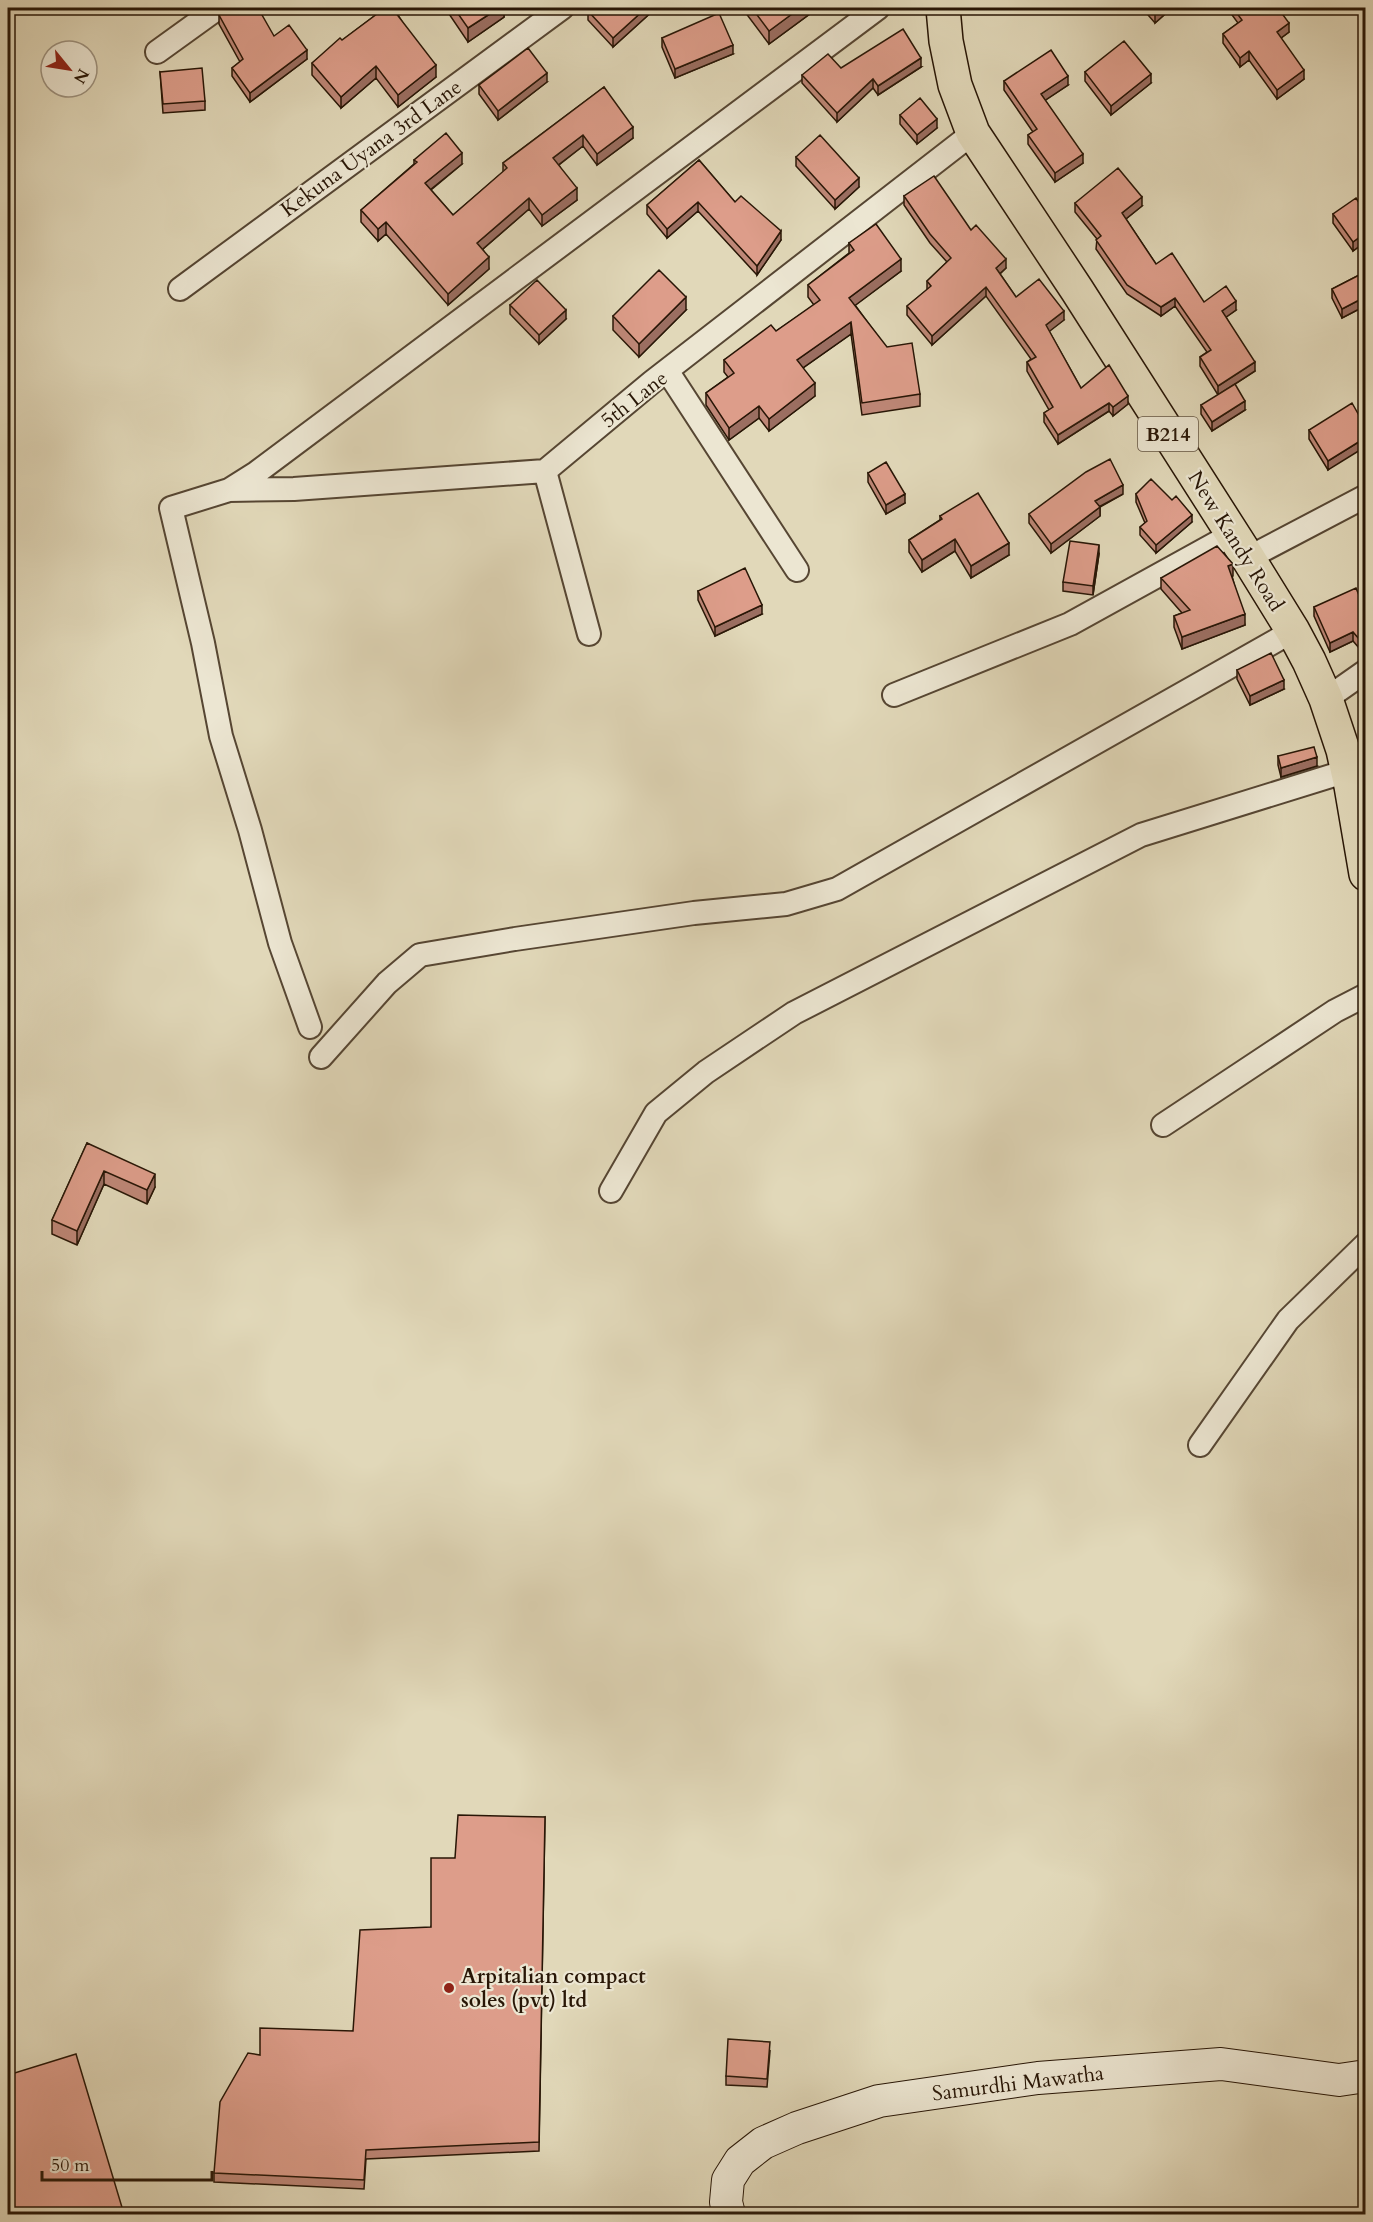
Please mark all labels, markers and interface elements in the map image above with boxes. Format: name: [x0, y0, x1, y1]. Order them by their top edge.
north arrow: [39, 39, 99, 99]
text: N: [68, 64, 94, 88]
street label: Kekuna Uyana 3rd Lane: [275, 73, 468, 224]
street label: 5th Lane: [595, 364, 674, 435]
road number: B214: [1138, 417, 1198, 451]
street label: New Kandy Road: [1181, 465, 1290, 617]
place label: Arpitalian compact soles (pvt) ltd: [461, 1962, 646, 2015]
marker: Arpitalian compact soles (pvt) ltd: [442, 1981, 456, 1995]
street label: Samurdhi Mawatha: [931, 2059, 1106, 2108]
scale bar: [42, 2144, 212, 2182]
text: 50 m: [51, 2153, 90, 2178]

